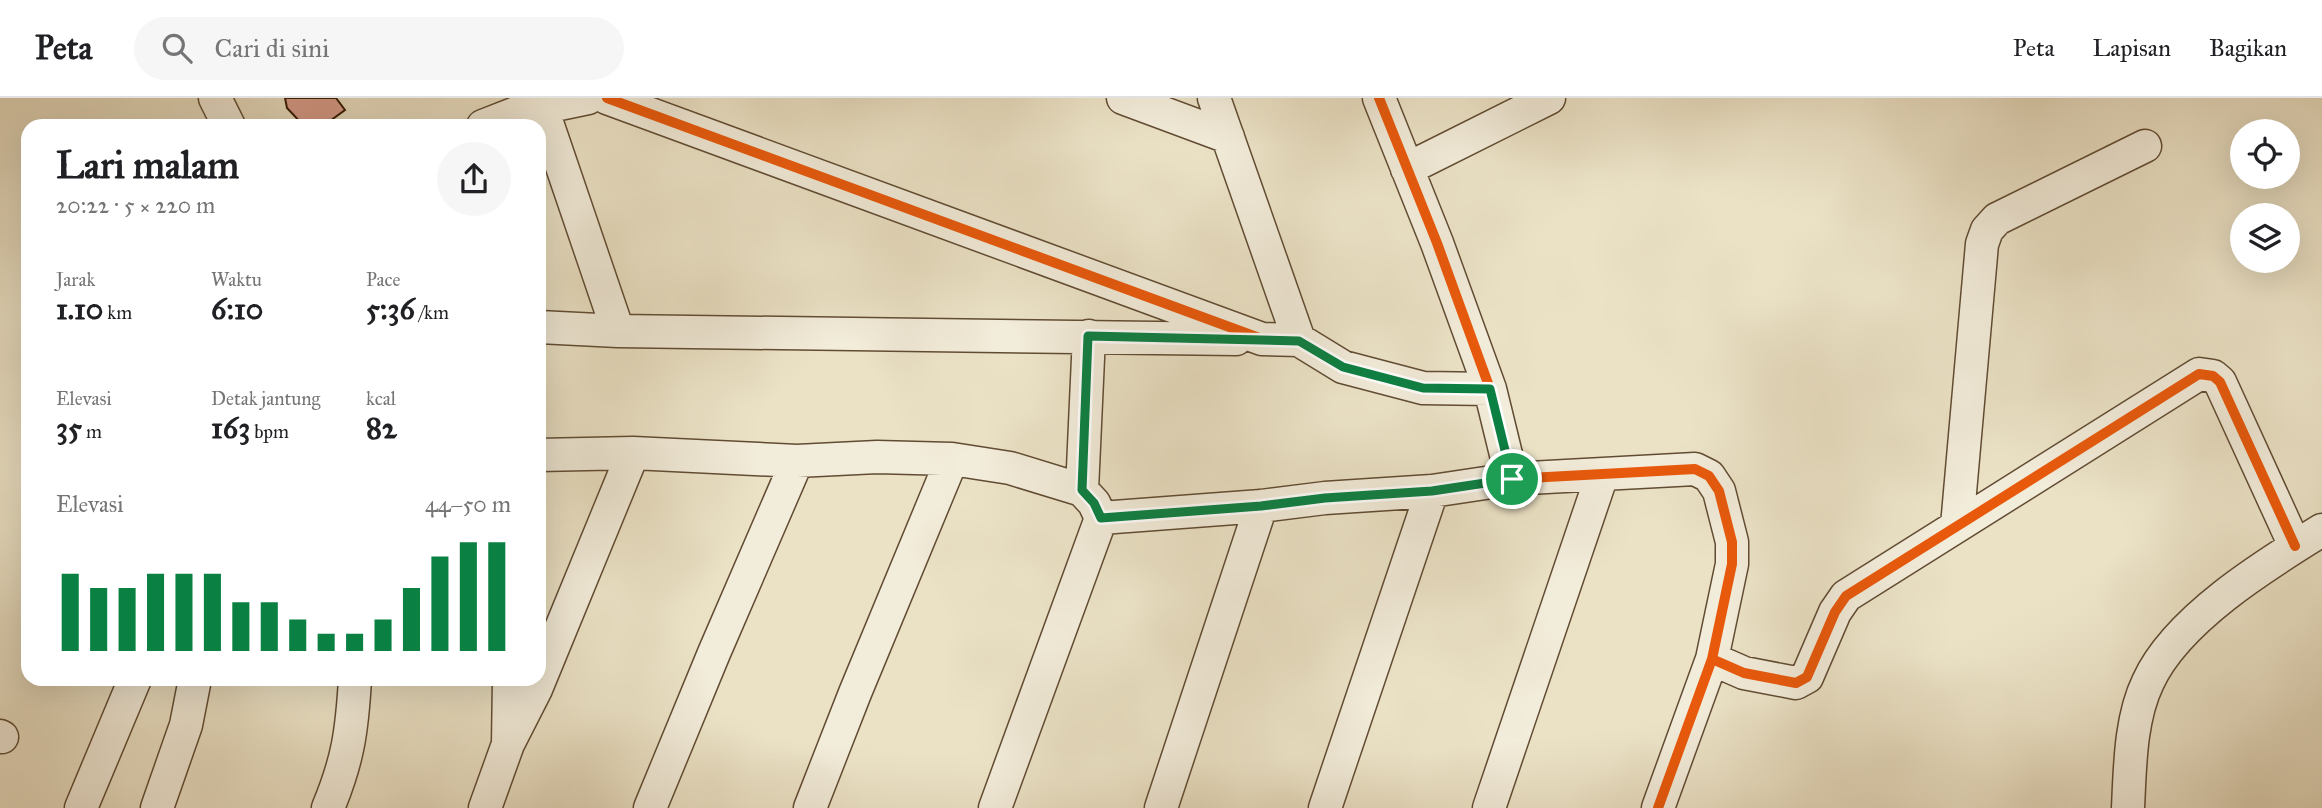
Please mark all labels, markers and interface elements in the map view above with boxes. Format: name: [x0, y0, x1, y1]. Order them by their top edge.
search box: [134, 17, 624, 80]
text: Peta: [35, 28, 92, 68]
icon: search: [158, 29, 196, 67]
text: Cari di sini: [214, 32, 329, 64]
text: Peta: [2013, 33, 2055, 63]
text: Lapisan: [2093, 33, 2171, 63]
text: Bagikan: [2209, 33, 2287, 63]
map controls: [2230, 119, 2300, 273]
button: locate: [2230, 119, 2300, 189]
text: Lari malam: [56, 142, 239, 188]
button: share: [437, 142, 511, 216]
text: 20:22 · 5 × 220 m: [56, 191, 215, 219]
button: layers: [2230, 203, 2300, 273]
text: Jarak: [56, 268, 95, 291]
text: Waktu: [211, 268, 262, 291]
text: Pace: [366, 268, 400, 291]
text: 1.10: [56, 291, 103, 327]
text: 6:10: [211, 291, 263, 327]
text: 5:36: [366, 291, 415, 327]
text: km: [103, 301, 132, 324]
text: /km: [415, 301, 449, 324]
text: Elevasi: [56, 387, 112, 410]
text: Detak jantung: [211, 387, 320, 410]
text: kcal: [366, 387, 396, 410]
text: 35: [56, 410, 82, 446]
text: 163: [211, 410, 250, 446]
text: 82: [366, 410, 397, 446]
text: m: [82, 420, 102, 443]
text: bpm: [250, 420, 289, 443]
pin: [1482, 449, 1542, 509]
icon: arrive: [1493, 460, 1531, 498]
text: Elevasi: [56, 490, 124, 518]
text: 44–50 m: [425, 490, 511, 518]

